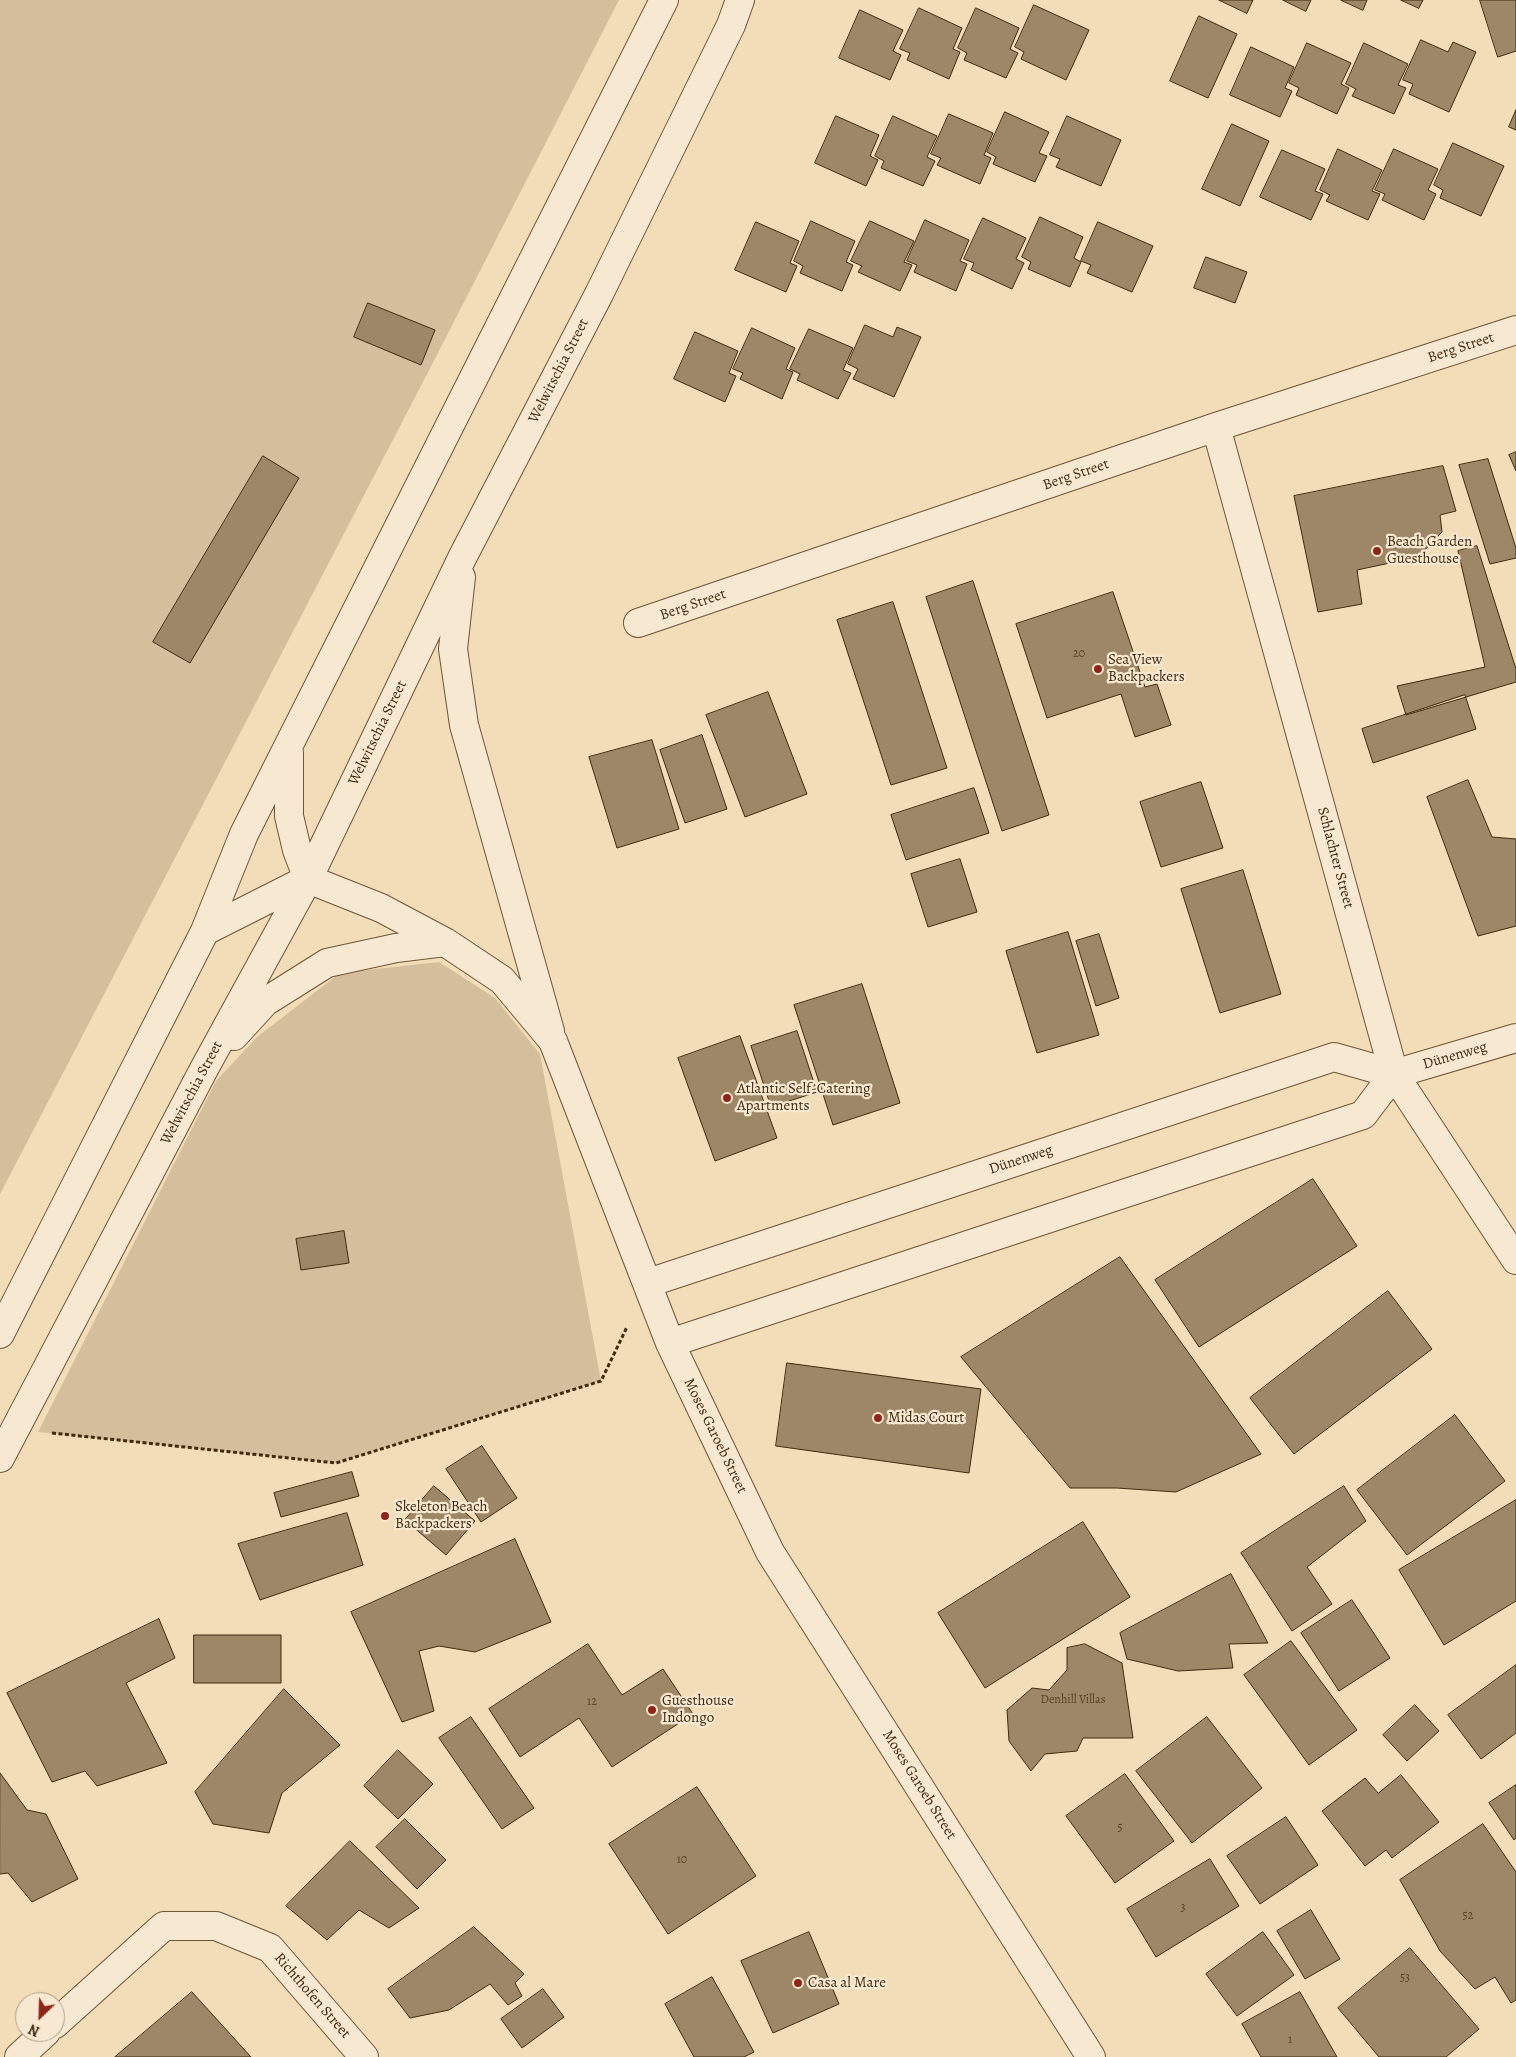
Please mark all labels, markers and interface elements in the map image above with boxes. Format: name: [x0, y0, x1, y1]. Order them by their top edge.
street label: Welwitschia Street: [525, 316, 593, 426]
street label: Berg Street: [1426, 329, 1496, 367]
street label: Berg Street: [1041, 455, 1111, 495]
place label: Beach Garden Guesthouse: [1387, 533, 1472, 568]
marker: Beach Garden Guesthouse: [1371, 545, 1383, 557]
street label: Berg Street: [658, 585, 728, 625]
house number: 20: [1073, 647, 1085, 661]
place label: Sea View Backpackers: [1108, 651, 1185, 686]
marker: Sea View Backpackers: [1092, 663, 1104, 675]
street label: Welwitschia Street: [345, 678, 411, 788]
street label: Schlachter Street: [1313, 805, 1357, 911]
street label: Welwitschia Street: [157, 1038, 227, 1148]
street label: Dünenweg: [1421, 1038, 1489, 1074]
place label: Atlantic Self-Catering Apartments: [737, 1080, 871, 1115]
marker: Atlantic Self-Catering Apartments: [721, 1092, 733, 1104]
street label: Dünenweg: [987, 1141, 1055, 1179]
street label: Moses Garoeb Street: [679, 1376, 751, 1496]
place label: Midas Court: [888, 1409, 964, 1427]
marker: Midas Court: [872, 1412, 884, 1424]
place label: Skeleton Beach Backpackers: [395, 1498, 488, 1533]
marker: Skeleton Beach Backpackers: [379, 1510, 391, 1522]
place label: Guesthouse Indongo: [662, 1692, 734, 1727]
house number: Denhill Villas: [1041, 1693, 1105, 1707]
house number: 12: [587, 1695, 597, 1709]
marker: Guesthouse Indongo: [646, 1704, 658, 1716]
street label: Moses Garoeb Street: [878, 1727, 960, 1843]
house number: 5: [1117, 1821, 1123, 1835]
house number: 10: [677, 1853, 687, 1867]
house number: 3: [1181, 1901, 1185, 1915]
house number: 52: [1463, 1909, 1473, 1923]
street label: Richthofen Street: [270, 1950, 354, 2042]
house number: 53: [1400, 1971, 1410, 1985]
place label: Casa al Mare: [808, 1974, 886, 1992]
marker: Casa al Mare: [792, 1977, 804, 1989]
north arrow: [15, 1992, 65, 2042]
text: N: [26, 2019, 43, 2041]
house number: 1: [1288, 2033, 1292, 2047]

